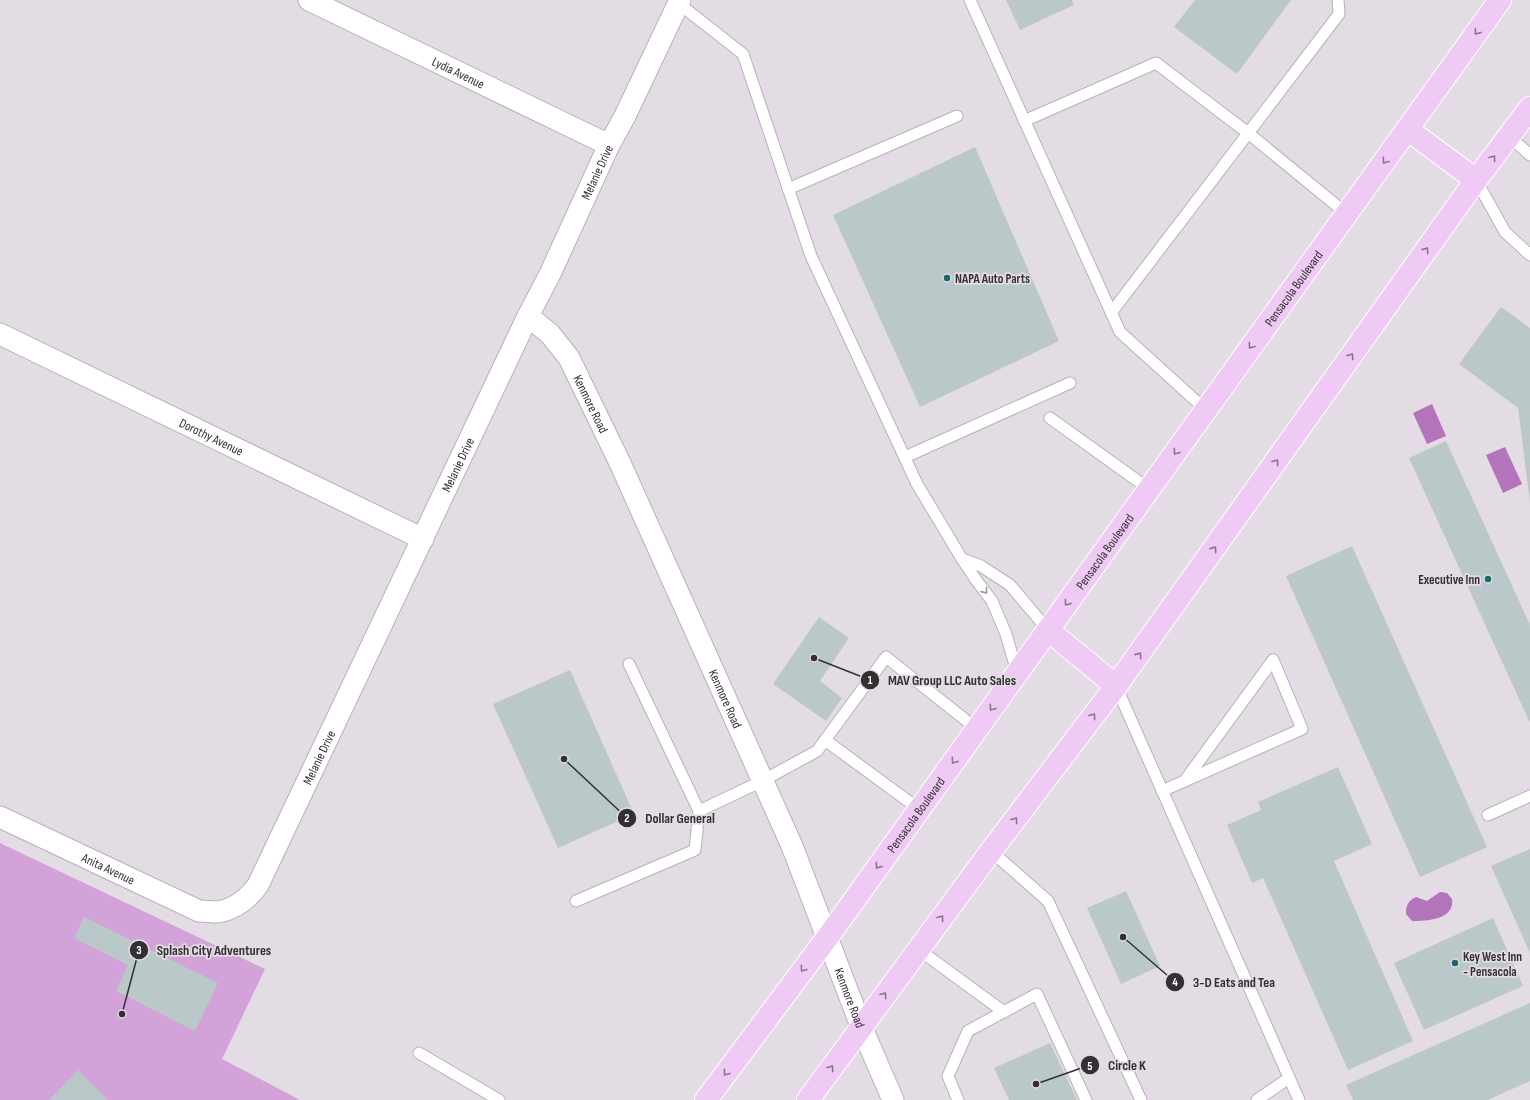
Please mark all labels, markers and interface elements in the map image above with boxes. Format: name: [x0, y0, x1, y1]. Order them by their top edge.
one-way arrow: [1475, 27, 1482, 34]
street label: Lydia Avenue: [429, 54, 487, 93]
street label: Melanie Drive: [578, 142, 617, 202]
one-way arrow: [1383, 156, 1390, 163]
one-way arrow: [1488, 156, 1495, 163]
one-way arrow: [1421, 247, 1429, 254]
street label: Pensacola Boulevard: [1262, 248, 1327, 330]
place label: NAPA Auto Parts: [955, 271, 1030, 287]
marker: NAPA Auto Parts: [942, 273, 952, 283]
one-way arrow: [1249, 342, 1256, 349]
one-way arrow: [1346, 353, 1354, 360]
street label: Kenmore Road: [569, 373, 611, 436]
street label: Dorothy Avenue: [176, 415, 246, 460]
street label: Melanie Drive: [439, 435, 478, 495]
one-way arrow: [1173, 448, 1181, 455]
one-way arrow: [1271, 459, 1279, 466]
street label: Pensacola Boulevard: [1073, 511, 1138, 593]
one-way arrow: [1209, 546, 1216, 553]
place label: Executive Inn: [1418, 572, 1480, 588]
marker: Executive Inn: [1483, 574, 1493, 584]
one-way arrow: [980, 587, 987, 594]
one-way arrow: [1064, 599, 1072, 606]
one-way arrow: [1134, 652, 1141, 659]
street label: Kenmore Road: [705, 667, 745, 731]
callout: MAV Group LLC Auto Sales: [860, 667, 1024, 693]
text: MAV Group LLC Auto Sales: [888, 672, 1016, 689]
text: 1: [868, 673, 873, 688]
one-way arrow: [990, 703, 997, 710]
one-way arrow: [1089, 714, 1096, 721]
street label: Melanie Drive: [300, 728, 339, 787]
one-way arrow: [952, 756, 959, 763]
street label: Pensacola Boulevard: [884, 774, 949, 856]
callout: Dollar General: [617, 805, 723, 831]
text: Dollar General: [645, 810, 715, 827]
text: 2: [624, 811, 630, 826]
one-way arrow: [1010, 817, 1017, 824]
street label: Anita Avenue: [78, 849, 137, 888]
one-way arrow: [876, 862, 883, 869]
one-way arrow: [936, 915, 944, 922]
callout: Splash City Adventures: [129, 937, 279, 963]
text: Splash City Adventures: [157, 942, 271, 959]
text: 3: [136, 943, 142, 958]
place label: Key West Inn - Pensacola: [1463, 949, 1522, 980]
marker: Key West Inn - Pensacola: [1450, 958, 1460, 968]
one-way arrow: [801, 964, 808, 971]
street label: Kenmore Road: [830, 966, 868, 1030]
callout: 3-D Eats and Tea: [1165, 969, 1283, 995]
text: 3-D Eats and Tea: [1193, 974, 1275, 991]
text: 4: [1172, 975, 1178, 990]
one-way arrow: [880, 992, 887, 999]
callout: Circle K: [1080, 1052, 1154, 1078]
text: Circle K: [1108, 1057, 1146, 1074]
text: 5: [1087, 1059, 1093, 1074]
one-way arrow: [826, 1066, 833, 1073]
one-way arrow: [723, 1069, 731, 1076]

